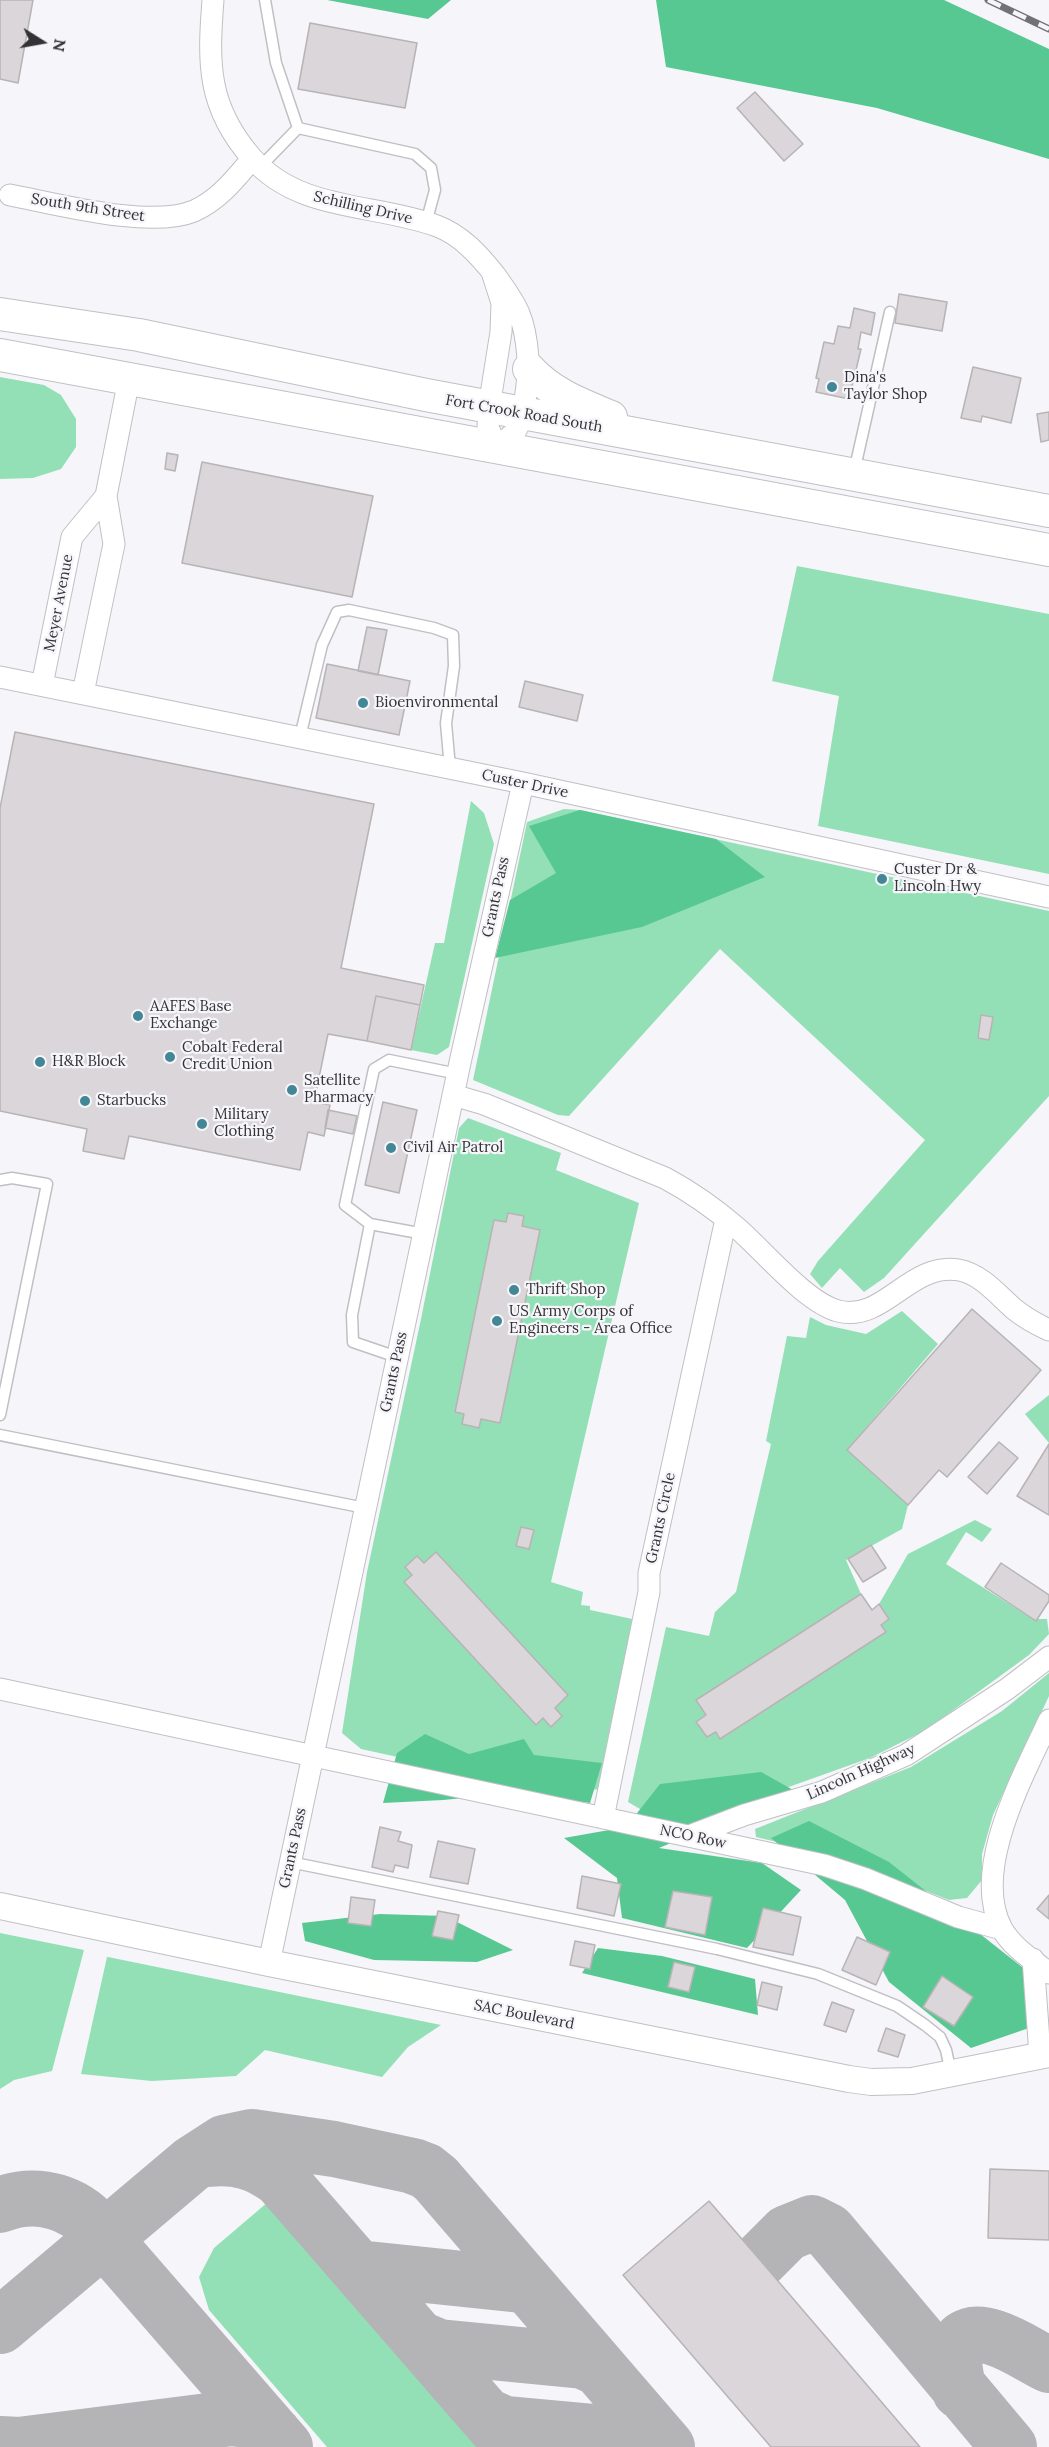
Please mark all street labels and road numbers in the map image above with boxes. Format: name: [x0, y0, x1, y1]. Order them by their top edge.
street label: Schilling Drive: [312, 188, 414, 228]
street label: South 9th Street: [30, 190, 146, 226]
street label: Fort Crook Road South: [444, 391, 604, 437]
street label: Meyer Avenue: [41, 553, 77, 653]
street label: Custer Drive: [480, 766, 570, 802]
street label: Grants Pass: [479, 855, 513, 939]
street label: Grants Pass: [377, 1330, 411, 1414]
street label: Grants Circle: [643, 1471, 679, 1565]
street label: Lincoln Highway: [804, 1740, 918, 1804]
street label: Grants Pass: [276, 1806, 310, 1890]
street label: NCO Row: [658, 1821, 728, 1853]
street label: SAC Boulevard: [472, 1996, 576, 2034]

